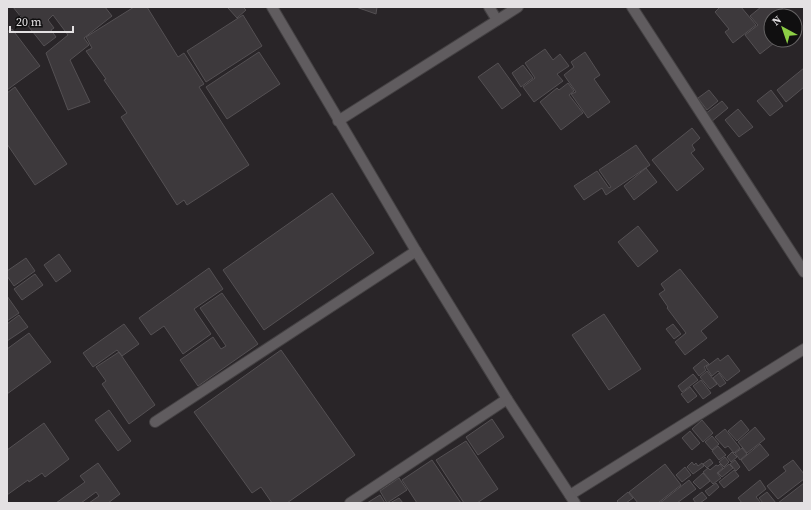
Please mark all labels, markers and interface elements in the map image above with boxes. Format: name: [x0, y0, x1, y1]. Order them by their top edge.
scale bar: [10, 8, 73, 34]
north arrow: [763, 8, 803, 48]
text: N: [769, 12, 785, 29]
text: 20 m: [16, 14, 42, 30]

